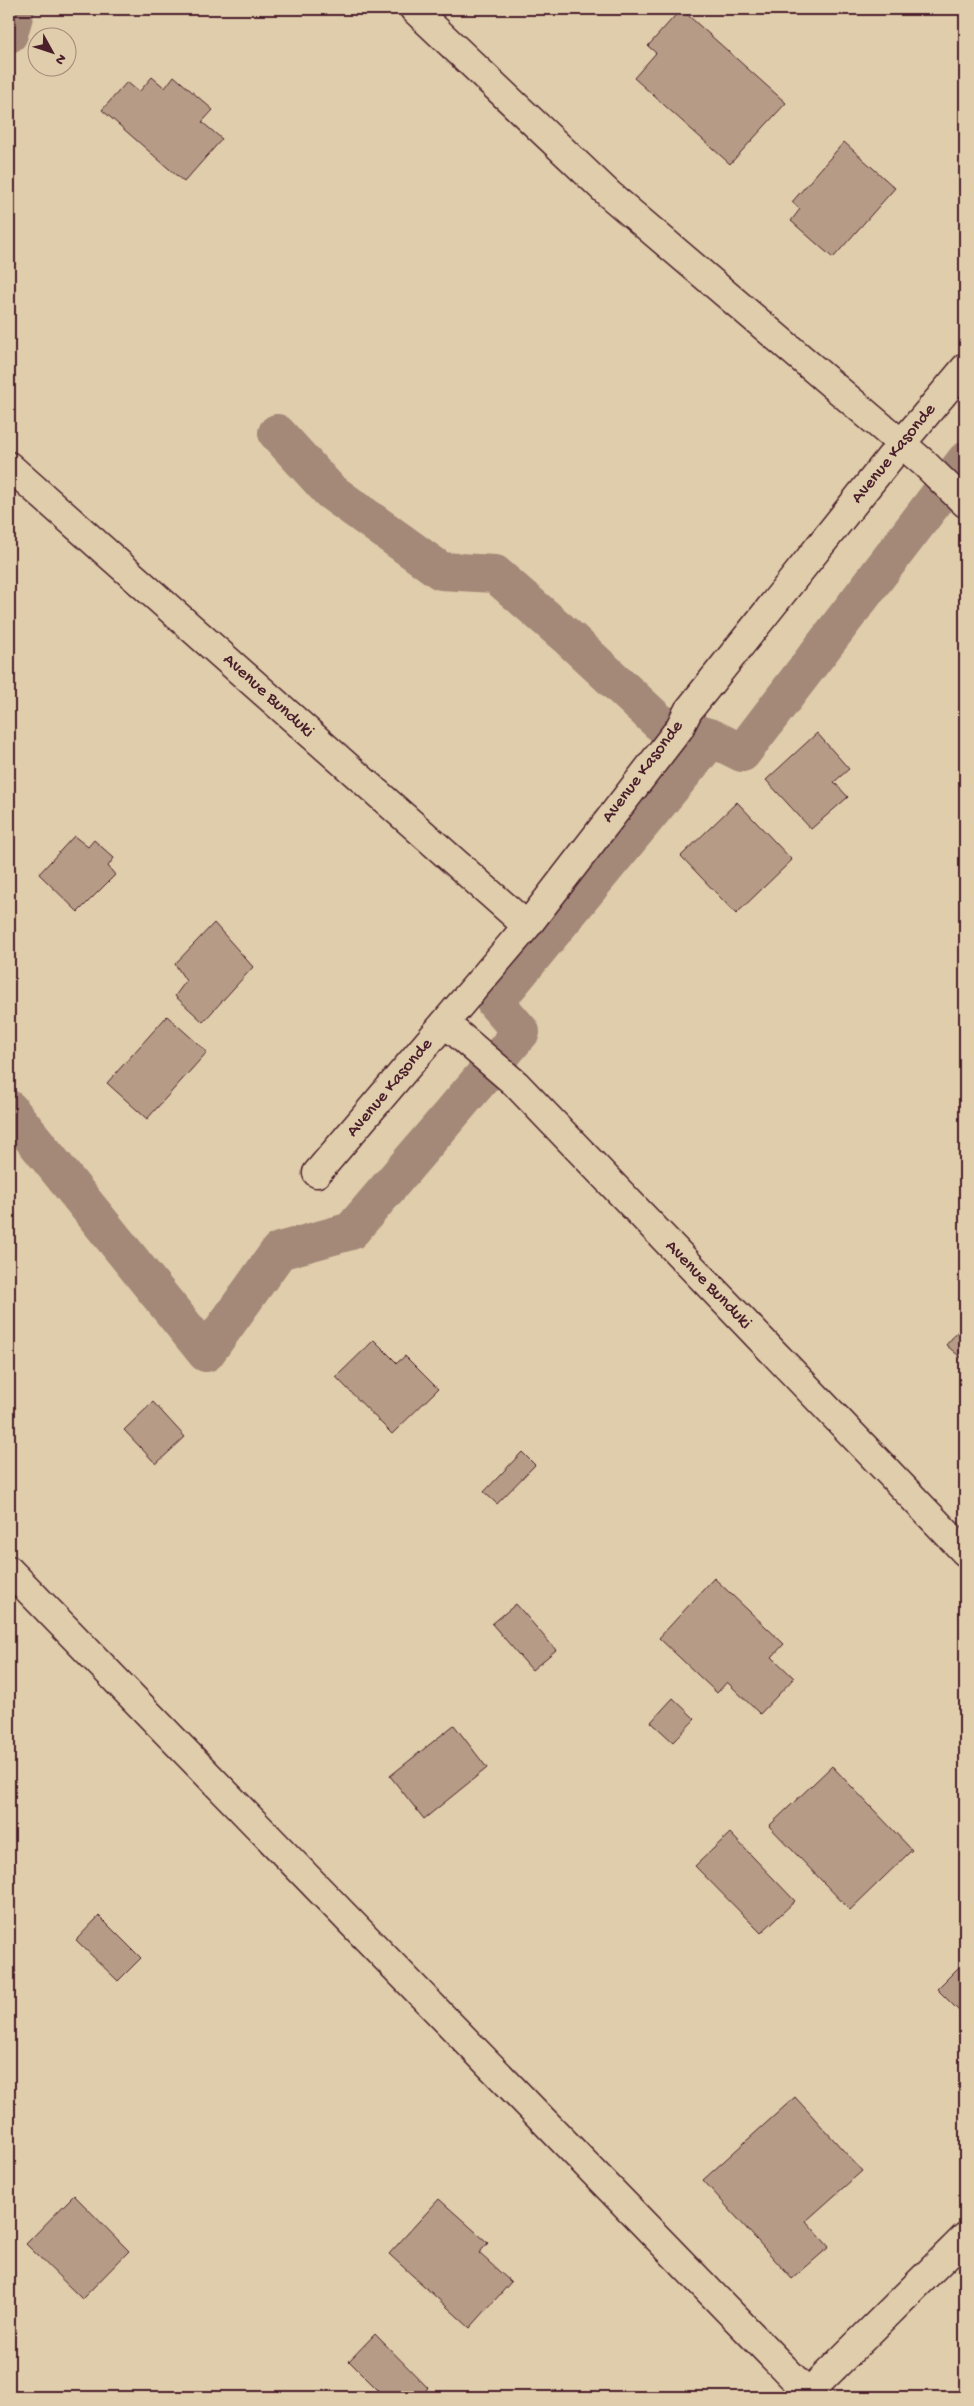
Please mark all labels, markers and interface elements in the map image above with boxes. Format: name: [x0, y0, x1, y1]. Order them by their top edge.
north arrow: [28, 28, 78, 78]
text: N: [51, 50, 69, 68]
street label: Avenue Kasonde: [847, 399, 941, 508]
street label: Avenue Bunduki: [218, 650, 318, 743]
street label: Avenue Kasonde: [598, 716, 689, 827]
street label: Avenue Kasonde: [343, 1034, 438, 1142]
street label: Avenue Bunduki: [660, 1236, 756, 1334]

